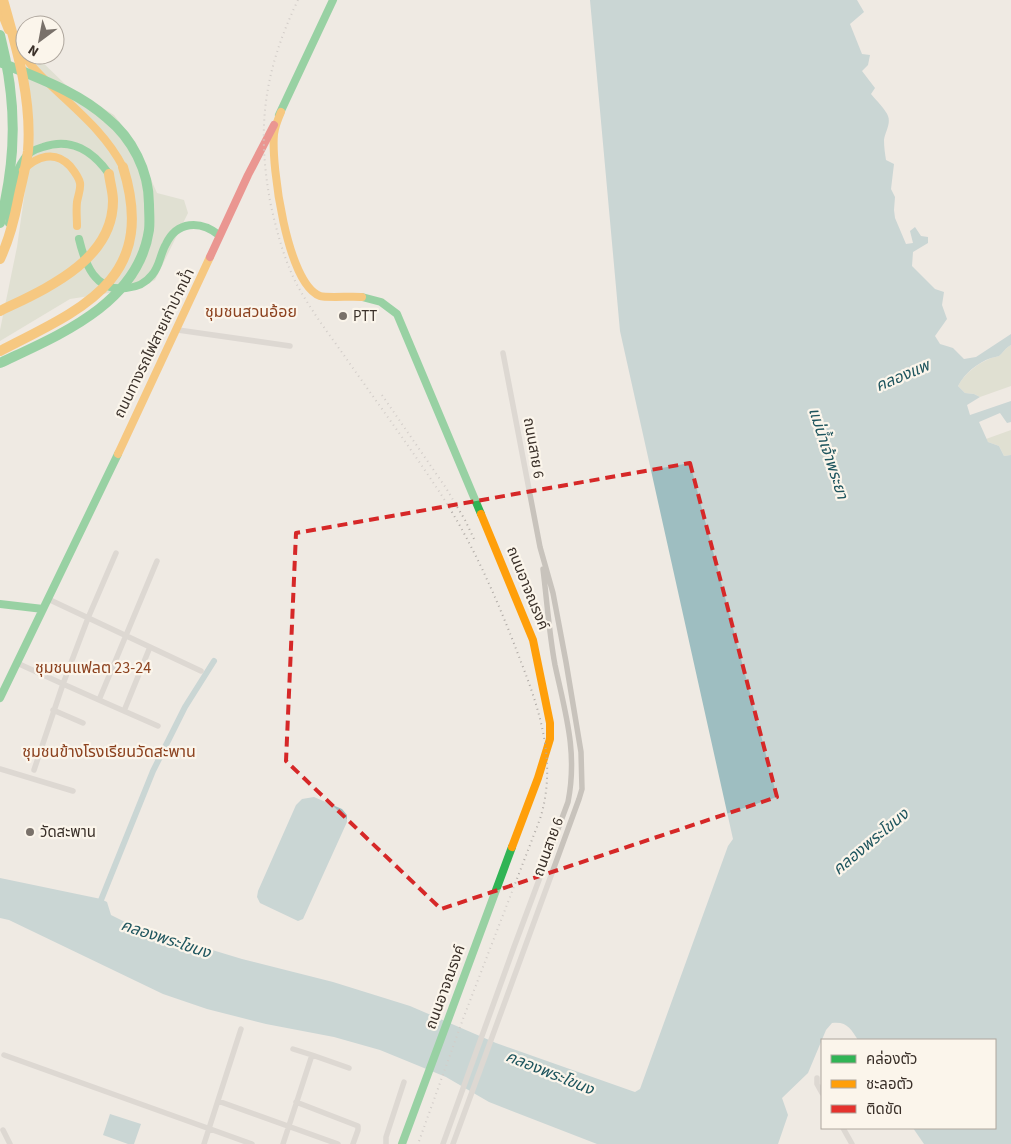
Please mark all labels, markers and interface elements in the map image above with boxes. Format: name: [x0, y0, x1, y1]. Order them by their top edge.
north arrow: [15, 15, 65, 65]
text: N: [24, 39, 43, 61]
street label: ถนนทางรถไฟสายเก่าปากน้ำ: [108, 264, 200, 422]
district label: ชุมชนสวนอ้อย: [205, 301, 297, 323]
place label: PTT: [353, 306, 377, 327]
marker: PTT: [337, 310, 349, 322]
water label: คลองแพ: [872, 354, 934, 397]
water label: แม่น้ำเจ้าพระยา: [803, 405, 855, 503]
street label: ถนนสาย 6: [518, 416, 549, 480]
street label: ถนนอาจณรงค์: [501, 543, 554, 633]
district label: ชุมชนแฟลต 23-24: [35, 657, 151, 679]
district label: ชุมชนข้างโรงเรียนวัดสะพาน: [22, 741, 196, 763]
water label: คลองพระโขนง: [828, 803, 914, 880]
street label: ถนนสาย 6: [528, 815, 569, 880]
place label: วัดสะพาน: [40, 822, 96, 843]
marker: วัดสะพาน: [24, 826, 36, 838]
water label: คลองพระโขนง: [118, 914, 215, 964]
street label: ถนนอาจณรงค์: [420, 942, 470, 1032]
legend: [821, 1039, 996, 1129]
water label: คลองพระโขนง: [502, 1045, 598, 1101]
text: คล่องตัว: [866, 1049, 917, 1070]
text: ชะลอตัว: [866, 1074, 913, 1095]
text: ติดขัด: [866, 1099, 902, 1120]

